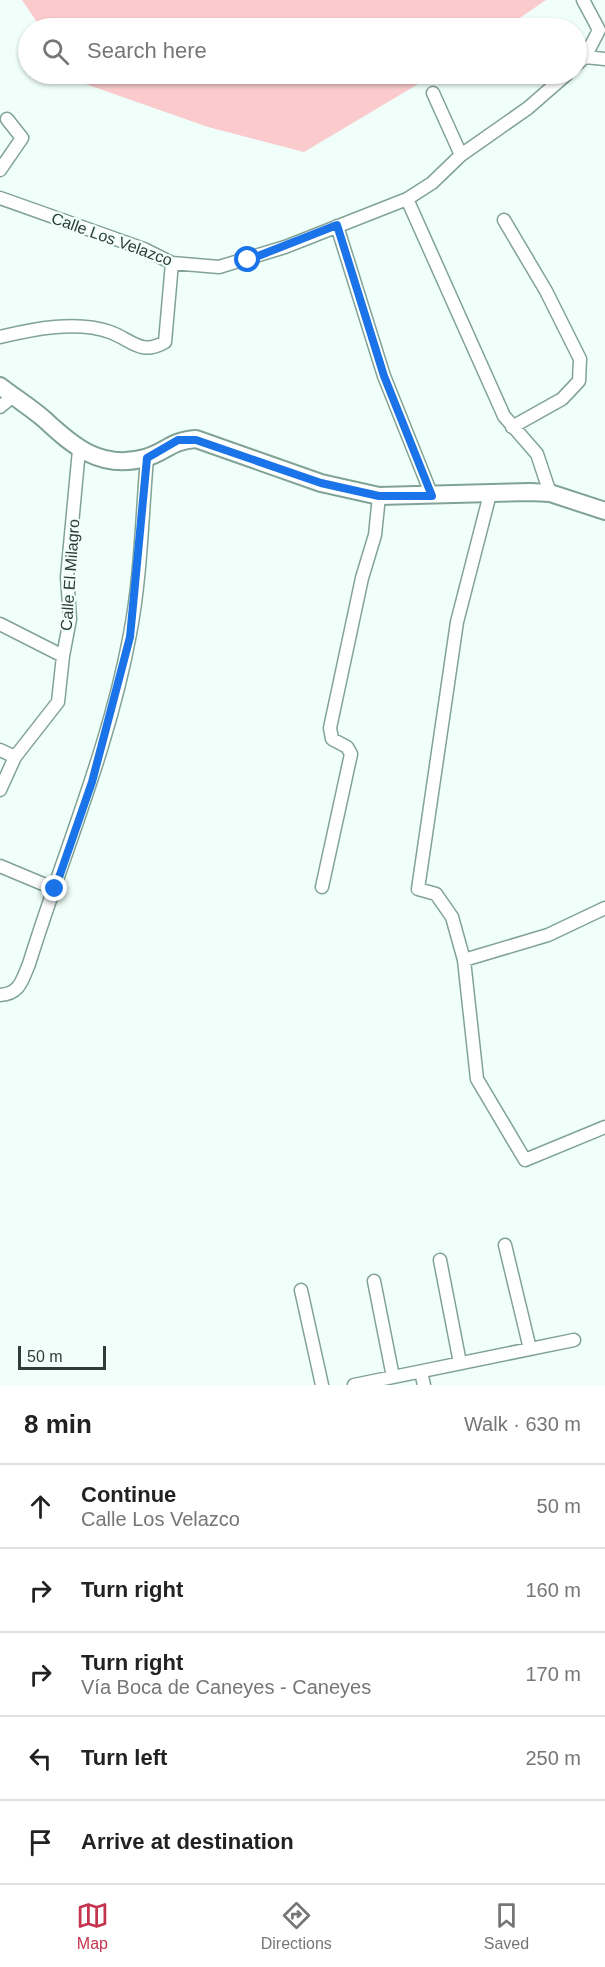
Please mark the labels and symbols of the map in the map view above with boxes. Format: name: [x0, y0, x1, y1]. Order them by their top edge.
street label: Calle Los Velazco: [49, 209, 175, 269]
route start: [234, 246, 260, 272]
street label: Calle El Milagro: [58, 518, 82, 631]
route end: [41, 875, 67, 901]
scale bar: [18, 1343, 106, 1370]

